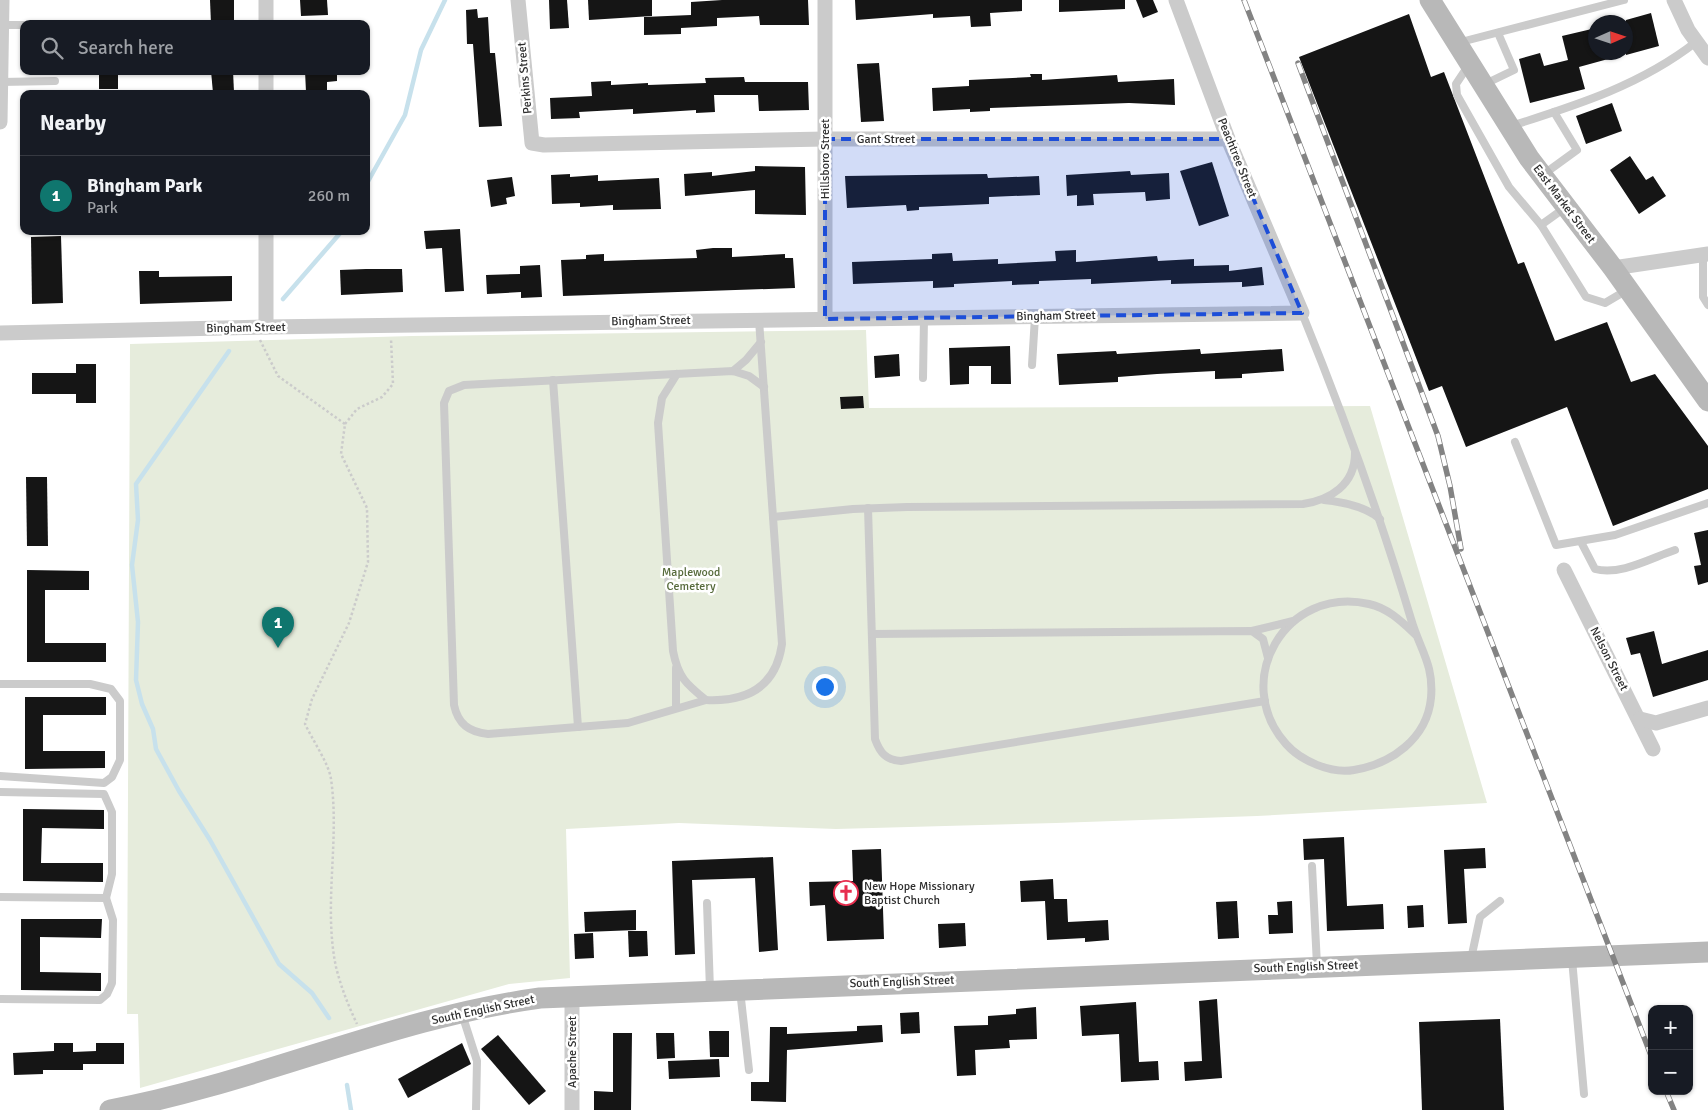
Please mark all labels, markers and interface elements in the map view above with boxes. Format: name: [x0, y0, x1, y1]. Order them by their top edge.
north arrow: [1588, 15, 1633, 60]
search box: [20, 20, 370, 75]
icon: search: [38, 34, 66, 62]
text: Search here: [78, 36, 174, 60]
street label: Perkins Street: [514, 42, 536, 114]
text: Nearby: [40, 110, 106, 136]
street label: Peachtree Street: [1214, 116, 1260, 200]
street label: Hillsboro Street: [818, 119, 833, 199]
street label: Gant Street: [857, 132, 915, 147]
street label: East Market Street: [1529, 162, 1599, 246]
text: Bingham Park: [87, 174, 203, 198]
text: 1: [52, 186, 60, 206]
text: 260 m: [308, 186, 350, 206]
text: Park: [87, 198, 118, 218]
street label: Bingham Street: [1016, 308, 1096, 324]
street label: Bingham Street: [611, 313, 691, 329]
street label: Bingham Street: [206, 320, 286, 336]
park label: Maplewood Cemetery: [662, 565, 720, 594]
pin: 1: [262, 607, 294, 648]
street label: Nelson Street: [1587, 625, 1631, 693]
your location: [812, 674, 838, 700]
place label: New Hope Missionary Baptist Church: [864, 879, 975, 908]
church icon: New Hope Missionary Baptist Church: [833, 880, 859, 906]
street label: South English Street: [1253, 958, 1359, 976]
street label: South English Street: [849, 973, 955, 991]
street label: South English Street: [430, 992, 536, 1028]
map controls: [1648, 1005, 1693, 1095]
button: +: [1648, 1005, 1693, 1050]
street label: Apache Street: [565, 1016, 580, 1088]
button: −: [1648, 1050, 1693, 1095]

